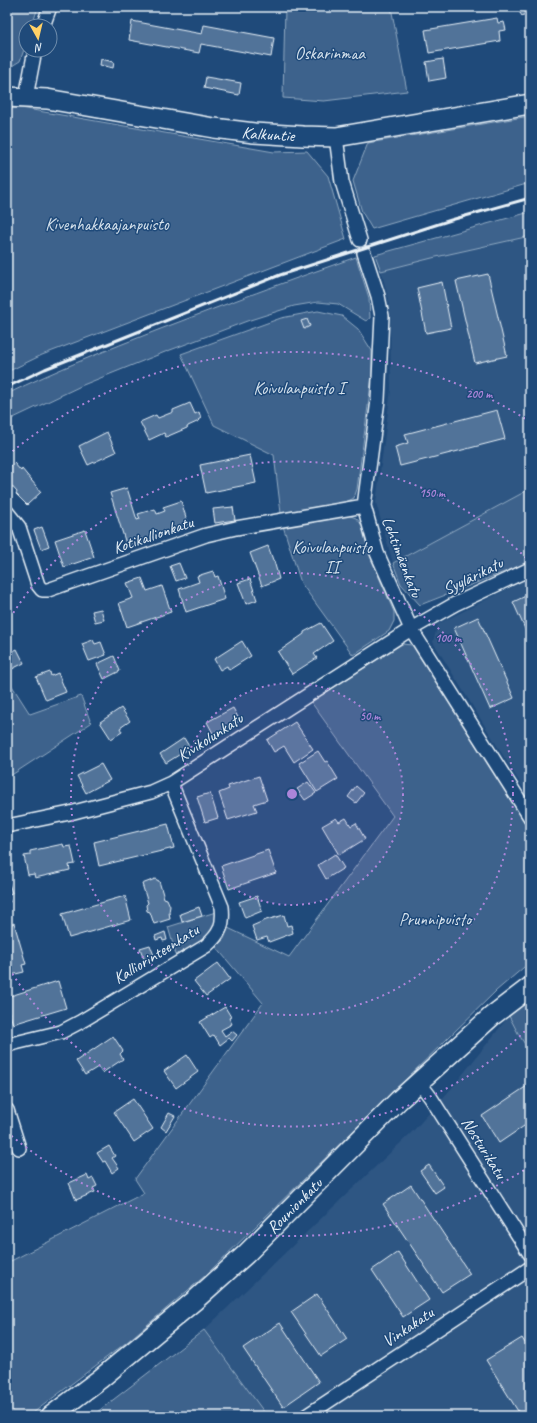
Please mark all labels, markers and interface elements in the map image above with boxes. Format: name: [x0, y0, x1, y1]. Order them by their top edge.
north arrow: [18, 18, 58, 58]
text: N: [33, 40, 44, 56]
park label: Oskarinmaa: [295, 43, 366, 64]
street label: Kalkuntie: [241, 121, 296, 146]
park label: Kivenhakkaajanpuisto: [45, 214, 170, 235]
park label: Koivulanpuisto I: [254, 378, 349, 399]
text: 200 m: [466, 386, 493, 402]
text: 150 m: [419, 485, 446, 501]
street label: Kotikallionkatu: [110, 511, 197, 558]
street label: Lehtimäenkatu: [377, 514, 428, 602]
park label: Koivulanpuisto II: [292, 537, 373, 578]
street label: Syylärikatu: [440, 552, 508, 600]
text: 100 m: [435, 630, 462, 646]
street label: Kivikolunkatu: [173, 707, 248, 766]
text: 50 m: [360, 708, 381, 724]
centre of rings: [285, 787, 299, 801]
park label: Prunnipuisto: [399, 909, 473, 930]
street label: Kalliorinteenkatu: [109, 918, 204, 989]
street label: Nosturikatu: [457, 1113, 512, 1184]
street label: Rounionkatu: [262, 1172, 328, 1238]
street label: Vinkakatu: [378, 1301, 439, 1352]

